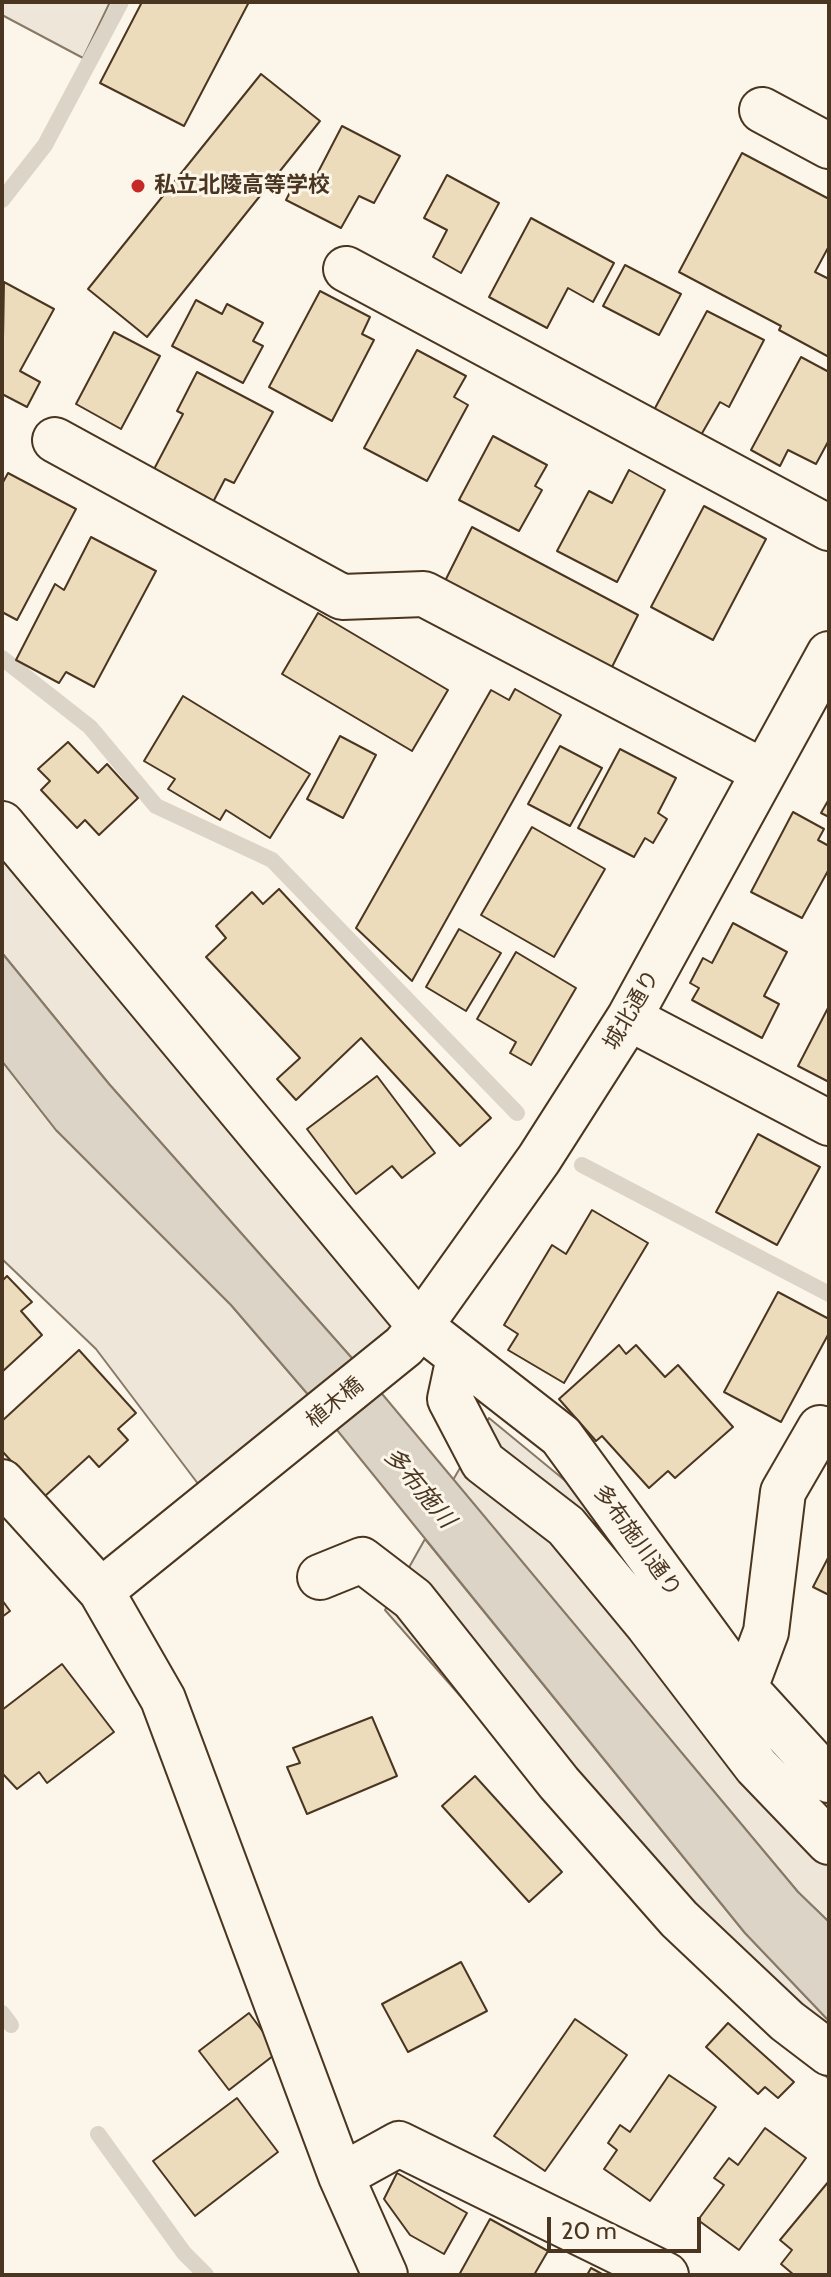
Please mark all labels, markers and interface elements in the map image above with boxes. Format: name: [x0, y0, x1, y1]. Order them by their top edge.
place label: 私立北陵高等学校: [154, 173, 330, 199]
marker: 私立北陵高等学校: [129, 177, 147, 195]
street label: 城北通り: [599, 965, 665, 1055]
street label: 植木橋: [301, 1372, 369, 1434]
water label: 多布施川: [377, 1442, 461, 1534]
street label: 多布施川通り: [588, 1480, 686, 1602]
scale bar: [551, 2201, 705, 2251]
text: 20 m: [561, 2216, 617, 2245]

